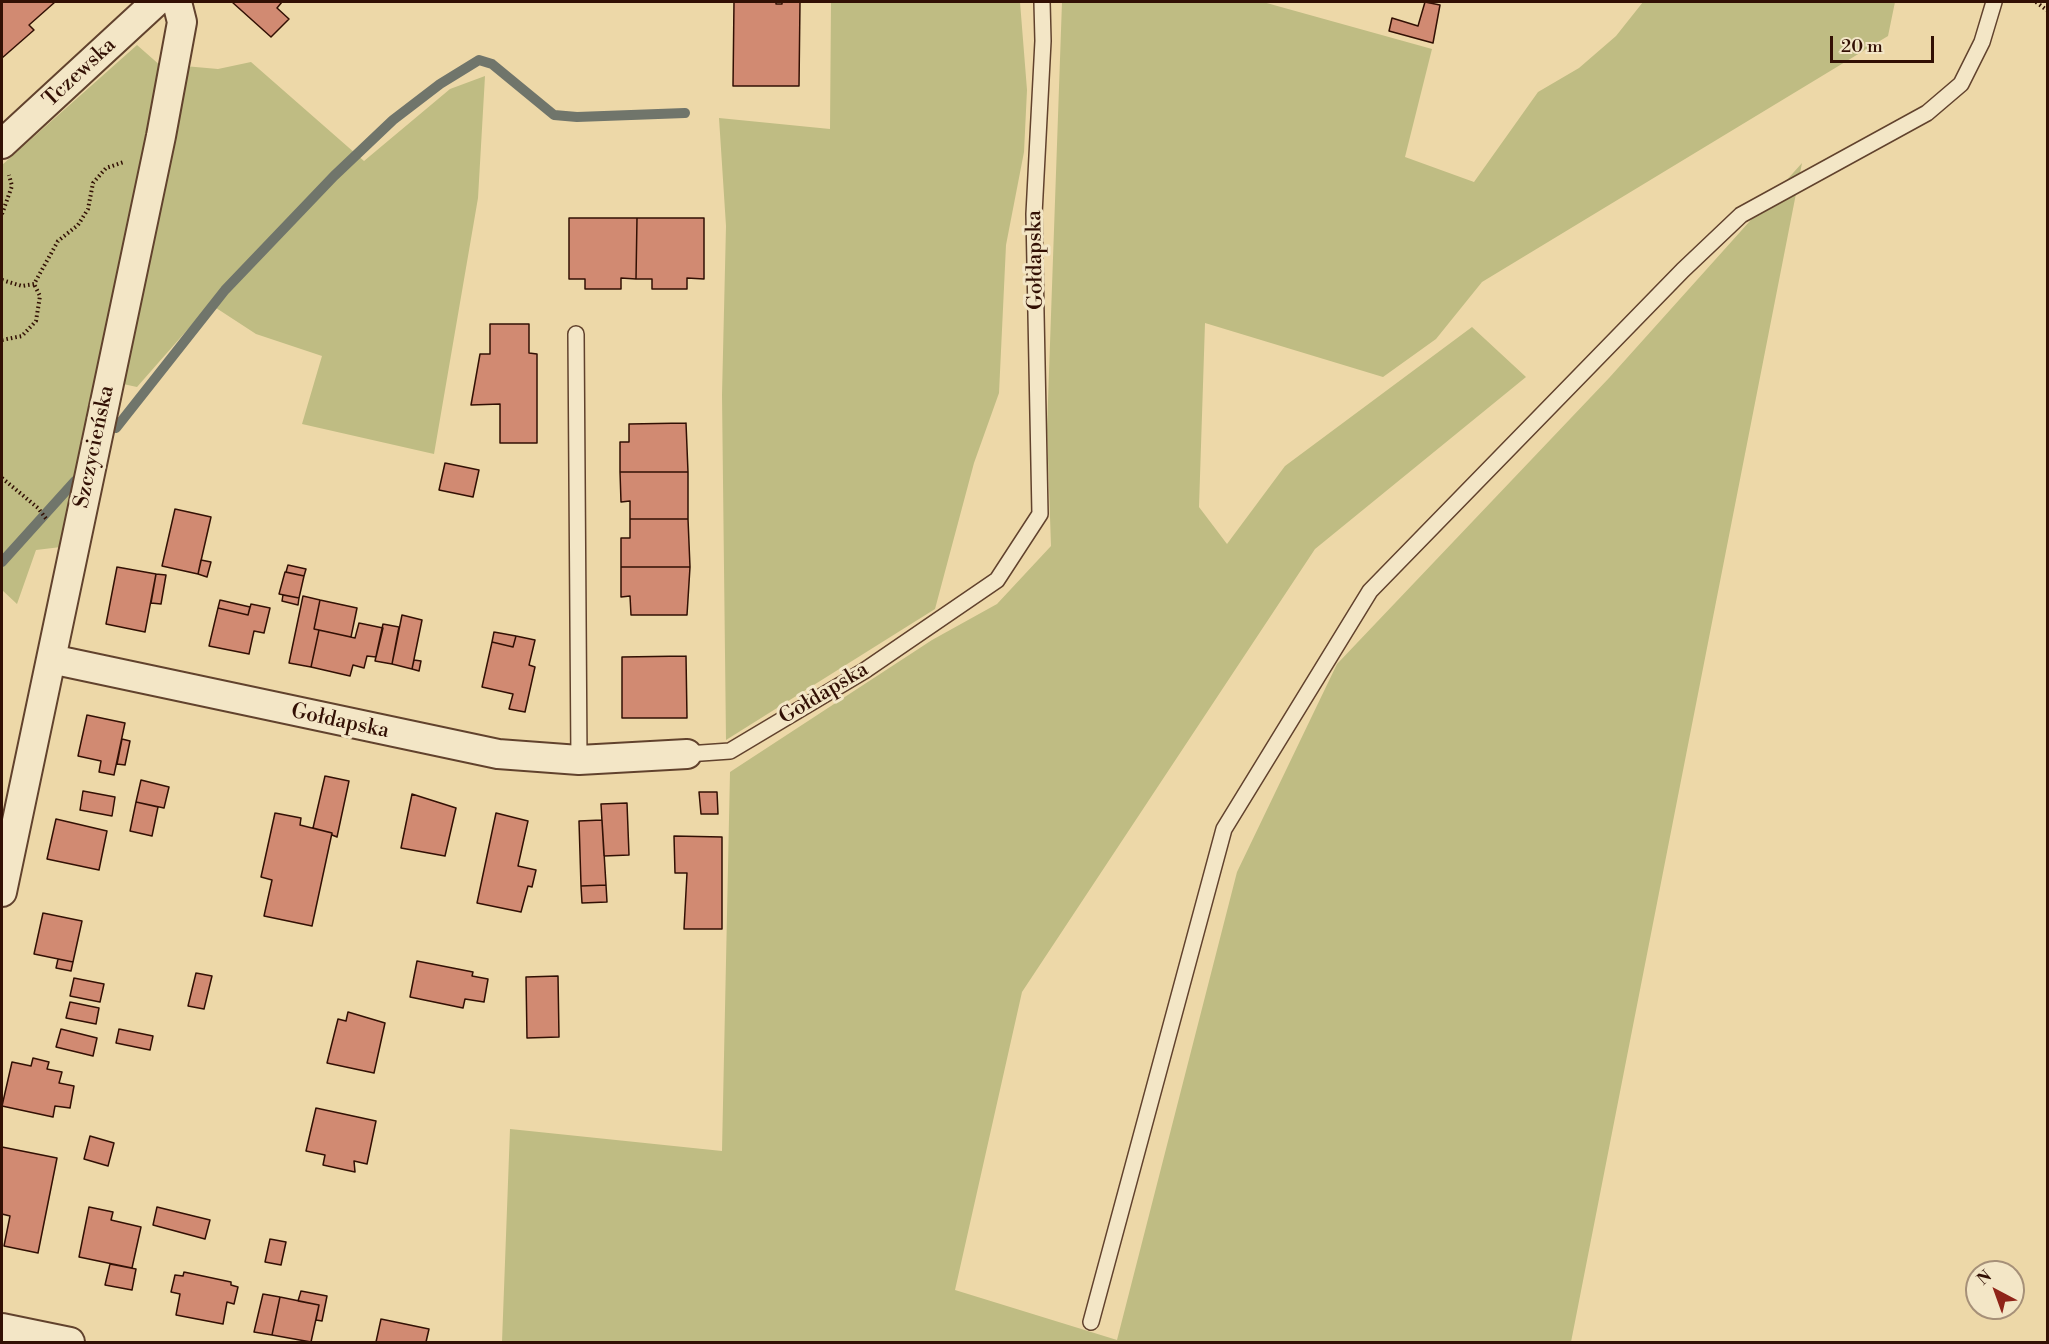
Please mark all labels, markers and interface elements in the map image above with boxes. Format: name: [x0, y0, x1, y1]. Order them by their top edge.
scale bar: [1833, 24, 1936, 62]
street label: Tczewska: [38, 33, 122, 113]
text: 20 m: [1841, 35, 1883, 58]
street label: Gołdapska: [1023, 210, 1049, 310]
street label: Szczycieńska: [70, 383, 120, 511]
street label: Gołdapska: [775, 658, 873, 730]
street label: Gołdapska: [289, 699, 391, 745]
north arrow: [1965, 1260, 2025, 1320]
text: N: [1973, 1266, 1996, 1290]

